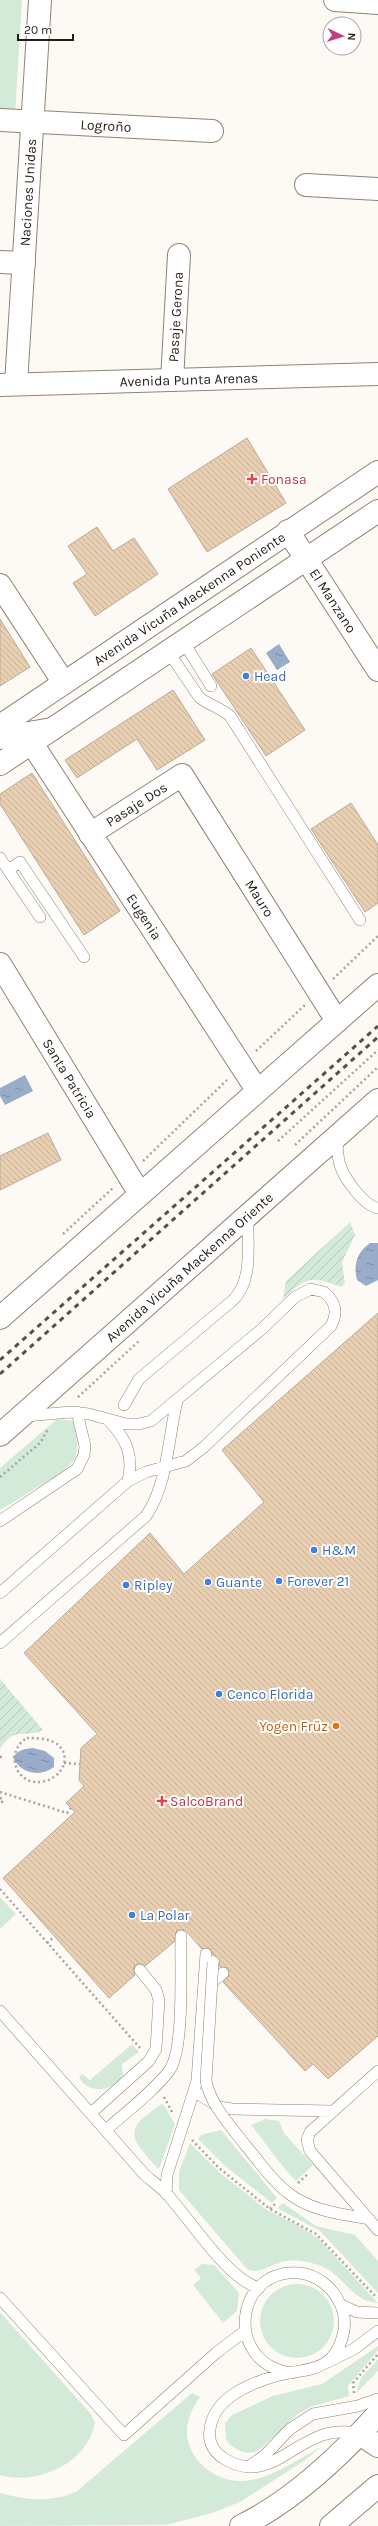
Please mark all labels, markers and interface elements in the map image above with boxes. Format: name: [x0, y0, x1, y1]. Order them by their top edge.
scale bar: [18, 16, 73, 42]
north arrow: [322, 16, 362, 56]
text: 20 m: [24, 23, 52, 37]
text: N: [345, 32, 358, 41]
street label: Logroño: [80, 116, 132, 136]
street label: Naciones Unidas: [17, 138, 40, 247]
street label: Pasaje Gerona: [165, 271, 187, 363]
street label: Avenida Punta Arenas: [119, 369, 259, 391]
place label: Fonasa: [261, 471, 307, 488]
marker: Fonasa: [246, 473, 258, 485]
street label: Avenida Vicuña Mackenna Poniente: [90, 529, 289, 670]
street label: El Manzano: [306, 565, 360, 636]
place label: Head: [254, 668, 287, 685]
marker: Head: [241, 671, 251, 681]
street label: Pasaje Dos: [103, 779, 171, 831]
street label: Mauro: [241, 877, 277, 920]
street label: Eugenia: [123, 890, 165, 943]
street label: Santa Patricia: [39, 1036, 100, 1122]
street label: Avenida Vicuña Mackenna Oriente: [103, 1189, 277, 1346]
place label: H&M: [322, 1542, 356, 1559]
marker: H&M: [309, 1545, 319, 1555]
place label: Forever 21: [287, 1573, 349, 1590]
place label: Guante: [216, 1574, 262, 1591]
marker: Forever 21: [274, 1576, 284, 1586]
place label: Ripley: [134, 1577, 173, 1594]
marker: Guante: [203, 1577, 213, 1587]
marker: Ripley: [121, 1580, 131, 1590]
place label: Cenco Florida: [227, 1686, 314, 1703]
marker: Cenco Florida: [214, 1689, 224, 1699]
place label: Yogen Früz: [259, 1718, 328, 1735]
marker: Yogen Früz: [331, 1721, 341, 1731]
place label: SalcoBrand: [170, 1793, 243, 1810]
marker: SalcoBrand: [157, 1796, 167, 1806]
place label: La Polar: [140, 1907, 191, 1924]
marker: La Polar: [127, 1910, 137, 1920]

